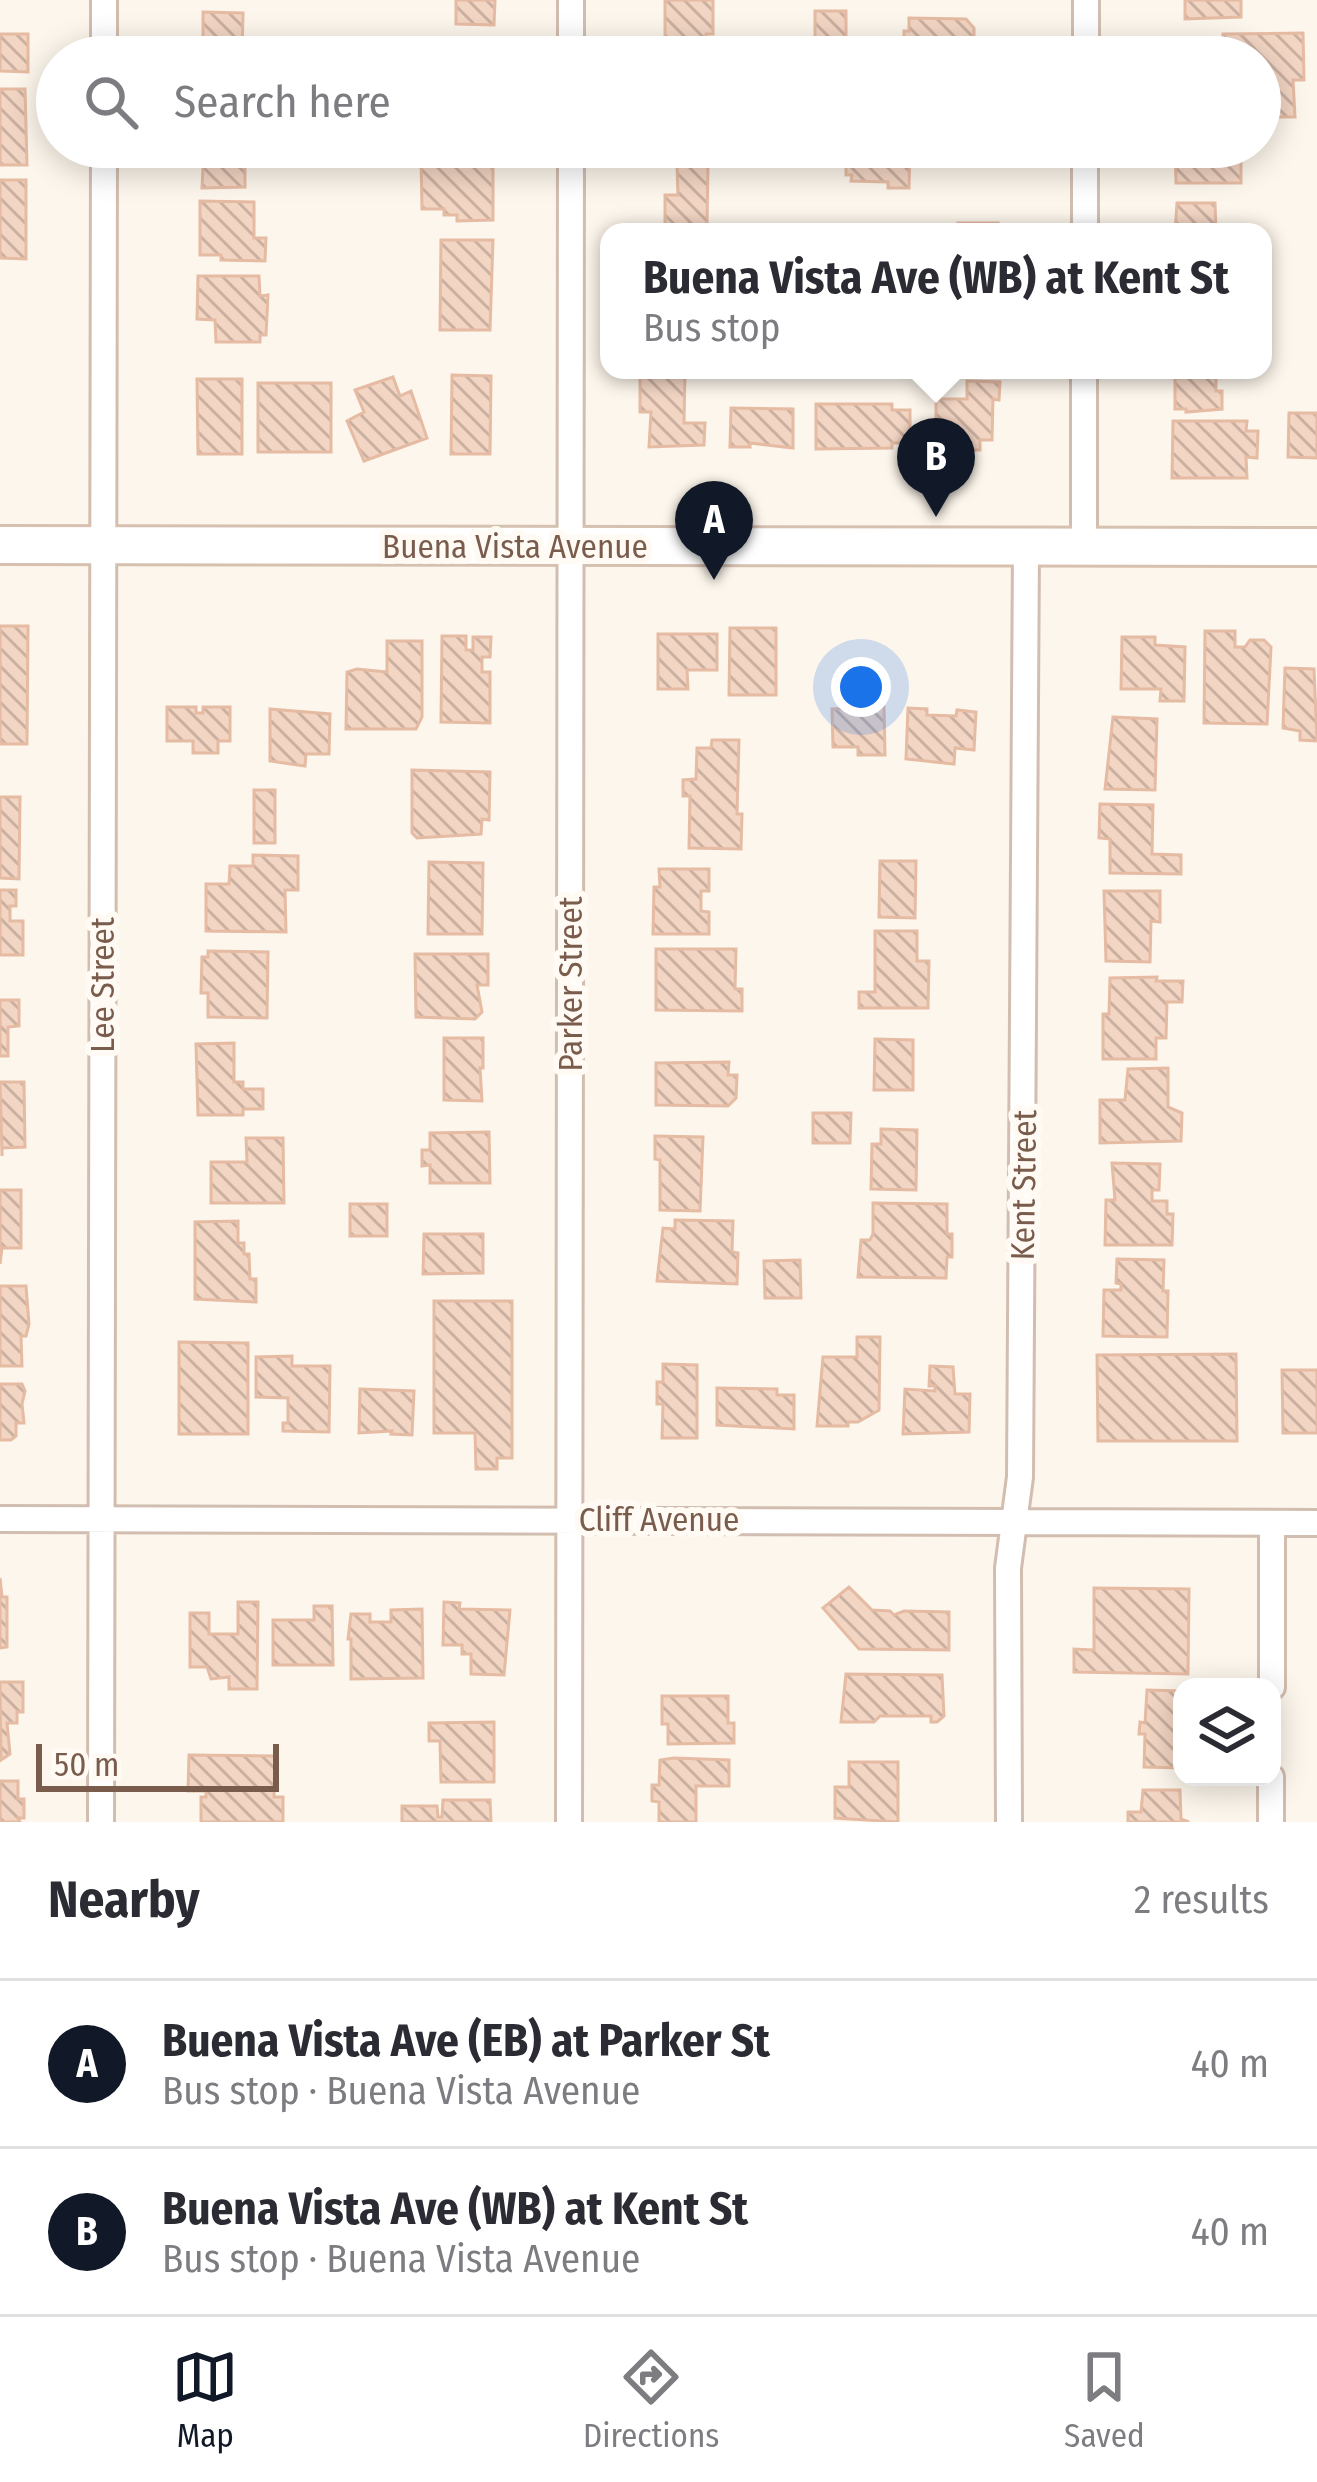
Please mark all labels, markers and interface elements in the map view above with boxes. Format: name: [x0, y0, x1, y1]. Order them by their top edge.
search box: [36, 36, 1281, 168]
icon: search: [78, 69, 144, 135]
text: Search here: [174, 75, 391, 129]
popup: [600, 223, 1272, 379]
text: Buena Vista Ave (WB) at Kent St: [643, 251, 1229, 305]
text: Bus stop: [643, 305, 781, 351]
pin: B: [897, 418, 975, 517]
pin: A: [675, 481, 753, 580]
street label: Buena Vista Avenue: [382, 527, 648, 567]
your location: [831, 657, 891, 717]
street label: Parker Street: [551, 896, 591, 1072]
street label: Lee Street: [83, 917, 123, 1053]
street label: Kent Street: [1003, 1109, 1045, 1261]
street label: Cliff Avenue: [579, 1500, 739, 1540]
map controls: [1173, 1678, 1281, 1786]
button: layers: [1173, 1678, 1281, 1786]
scale bar: [36, 1738, 279, 1791]
text: 50 m: [54, 1745, 119, 1785]
text: Nearby: [48, 1869, 200, 1931]
text: 2 results: [1134, 1877, 1269, 1923]
text: Buena Vista Ave (EB) at Parker St: [162, 2014, 770, 2068]
text: A: [76, 2041, 98, 2087]
text: 40 m: [1191, 2041, 1269, 2087]
text: Bus stop · Buena Vista Avenue: [162, 2068, 640, 2114]
text: Buena Vista Ave (WB) at Kent St: [162, 2182, 748, 2236]
text: B: [76, 2209, 98, 2255]
text: 40 m: [1191, 2209, 1269, 2255]
text: Bus stop · Buena Vista Avenue: [162, 2236, 640, 2282]
tab: Map: [172, 2344, 238, 2456]
tab: Directions: [583, 2344, 719, 2456]
tab: Saved: [1064, 2344, 1145, 2456]

